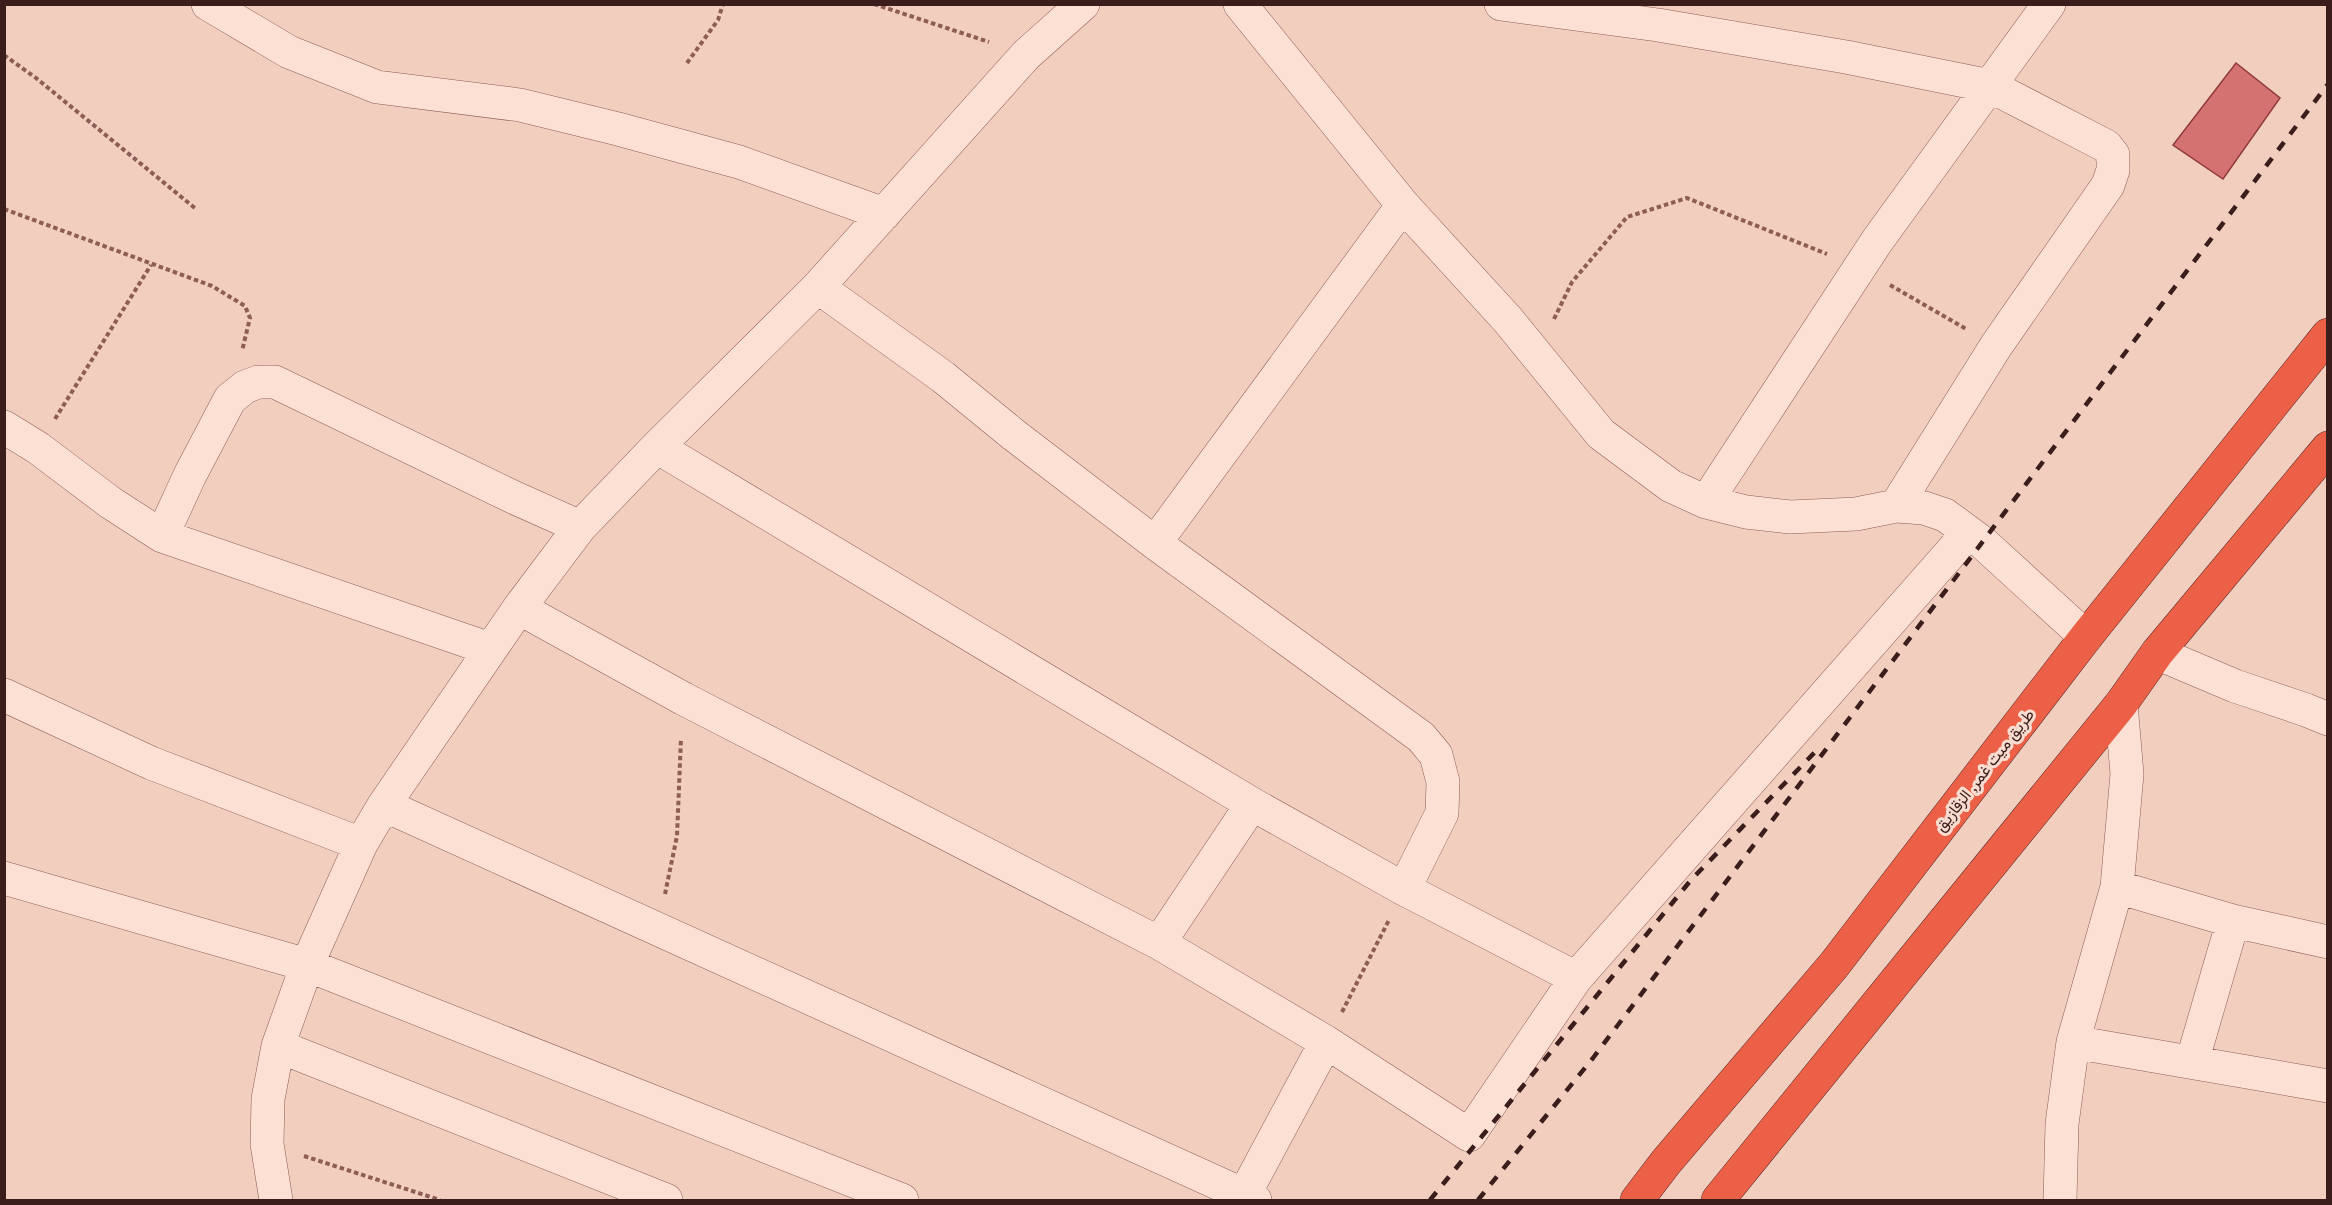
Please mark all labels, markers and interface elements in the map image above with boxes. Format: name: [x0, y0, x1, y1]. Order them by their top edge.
street label: طريق ميت غمر, الزقازيق: [1929, 704, 2039, 836]

